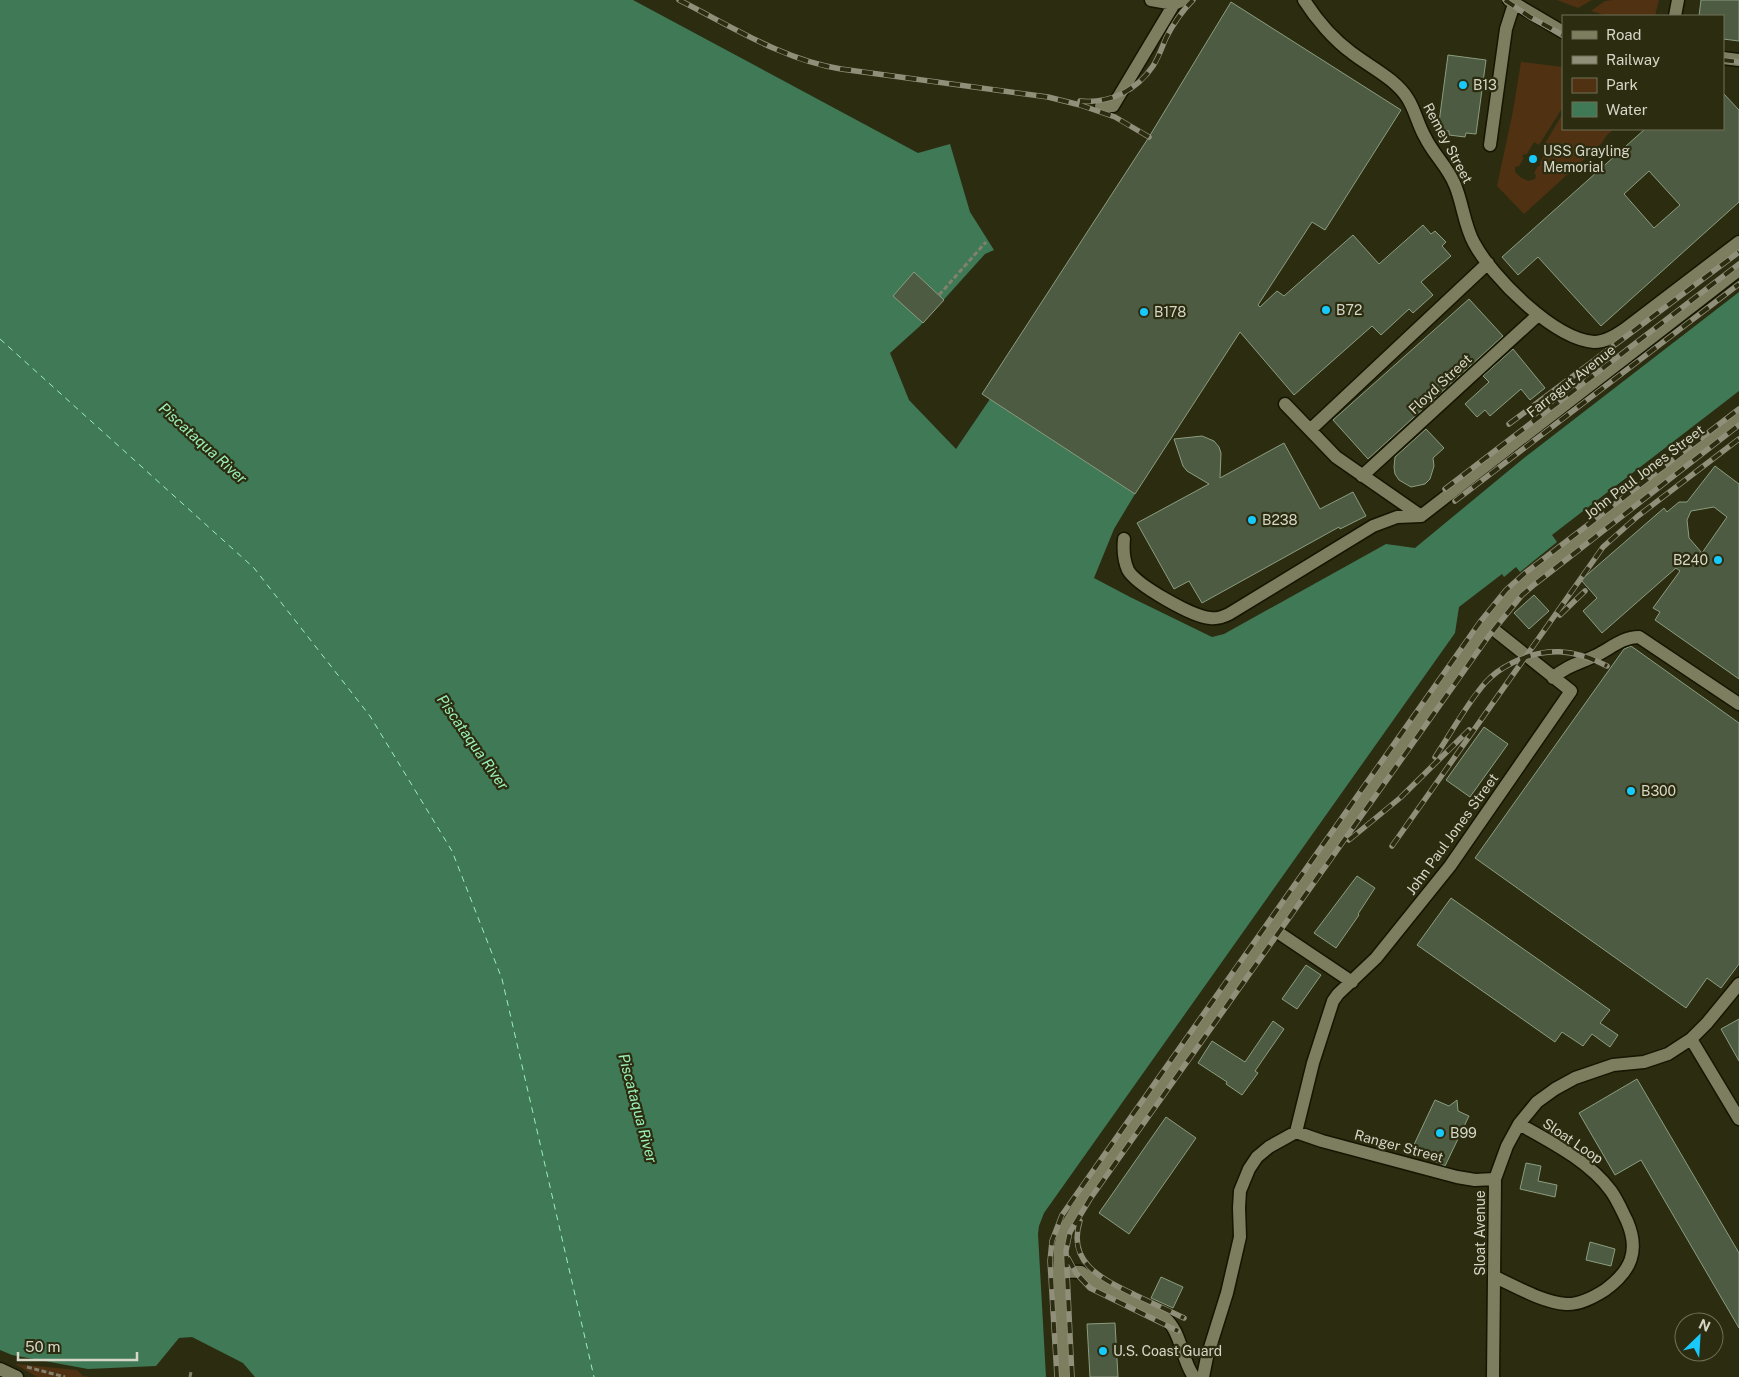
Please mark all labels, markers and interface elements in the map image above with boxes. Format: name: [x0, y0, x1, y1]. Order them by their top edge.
legend: [1562, 15, 1724, 130]
text: Road: [1606, 26, 1642, 43]
text: Railway: [1606, 51, 1660, 68]
text: Park: [1606, 76, 1638, 93]
place label: B13: [1473, 77, 1497, 93]
marker: B13: [1457, 79, 1469, 91]
street label: Remey Street: [1420, 100, 1476, 186]
text: Water: [1606, 101, 1648, 118]
place label: USS Grayling Memorial: [1543, 143, 1630, 175]
marker: USS Grayling Memorial: [1527, 153, 1539, 165]
place label: B72: [1336, 302, 1362, 318]
place label: B178: [1154, 304, 1186, 320]
marker: B72: [1320, 304, 1332, 316]
marker: B178: [1138, 306, 1150, 318]
street label: Farragut Avenue: [1524, 341, 1618, 421]
street label: Floyd Street: [1405, 351, 1475, 417]
water label: Piscataqua River: [156, 399, 251, 487]
street label: John Paul Jones Street: [1581, 422, 1707, 522]
place label: B238: [1262, 512, 1298, 528]
marker: B238: [1246, 514, 1258, 526]
place label: B240: [1673, 552, 1708, 568]
marker: B240: [1712, 554, 1724, 566]
water label: Piscataqua River: [434, 691, 512, 793]
street label: John Paul Jones Street: [1403, 770, 1501, 898]
place label: B300: [1641, 783, 1676, 799]
marker: B300: [1625, 785, 1637, 797]
water label: Piscataqua River: [615, 1052, 661, 1165]
street label: Sloat Loop: [1540, 1115, 1606, 1167]
place label: B99: [1450, 1125, 1477, 1141]
street label: Ranger Street: [1353, 1126, 1445, 1166]
marker: B99: [1434, 1127, 1446, 1139]
street label: Sloat Avenue: [1472, 1190, 1488, 1276]
north arrow: [1674, 1312, 1724, 1362]
text: N: [1696, 1316, 1713, 1335]
scale bar: [18, 1330, 136, 1362]
text: 50 m: [25, 1338, 60, 1355]
place label: U.S. Coast Guard: [1113, 1343, 1222, 1359]
marker: U.S. Coast Guard: [1097, 1345, 1109, 1357]

